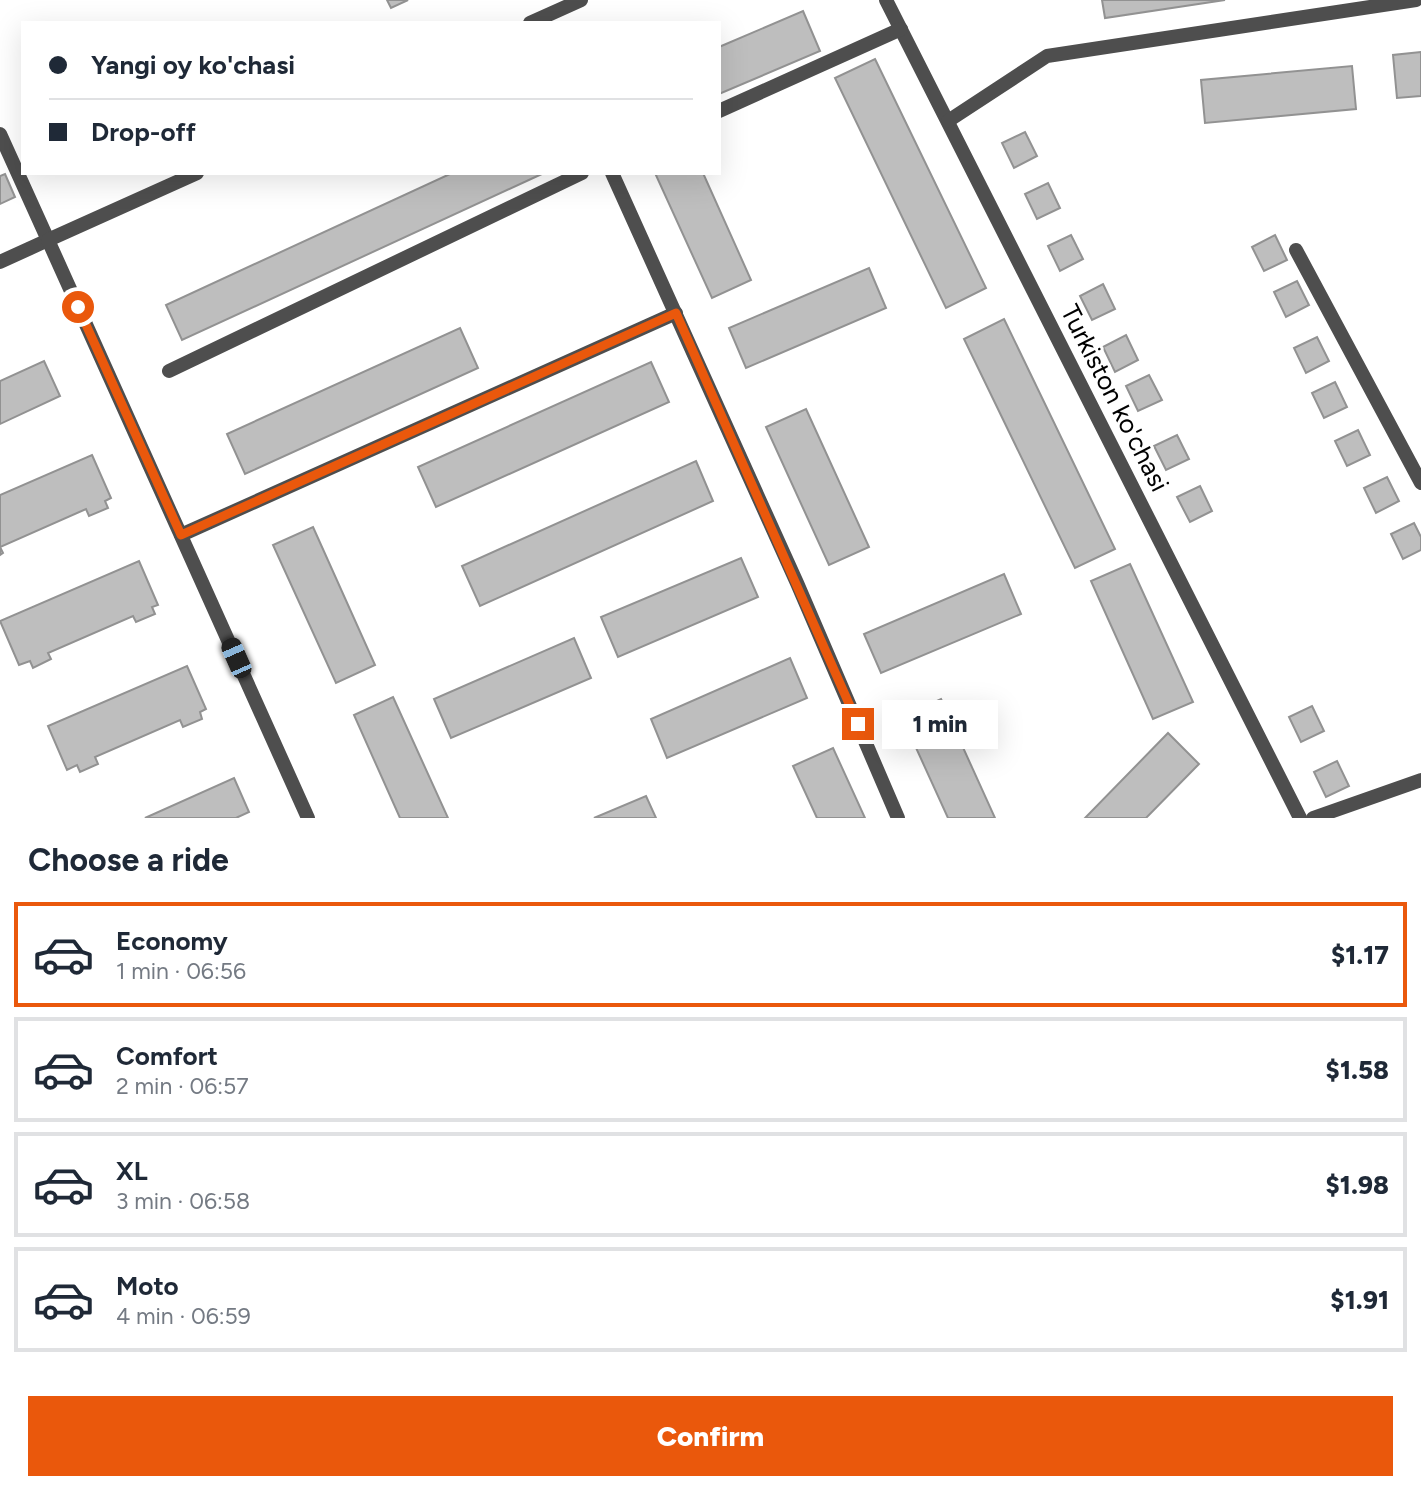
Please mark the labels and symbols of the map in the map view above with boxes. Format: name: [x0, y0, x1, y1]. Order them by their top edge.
route start: [62, 291, 94, 323]
street label: Turkiston ko'chasi: [1054, 299, 1176, 497]
car: [218, 635, 255, 681]
callout: 1 min: [882, 700, 998, 748]
route end: [842, 708, 874, 740]

